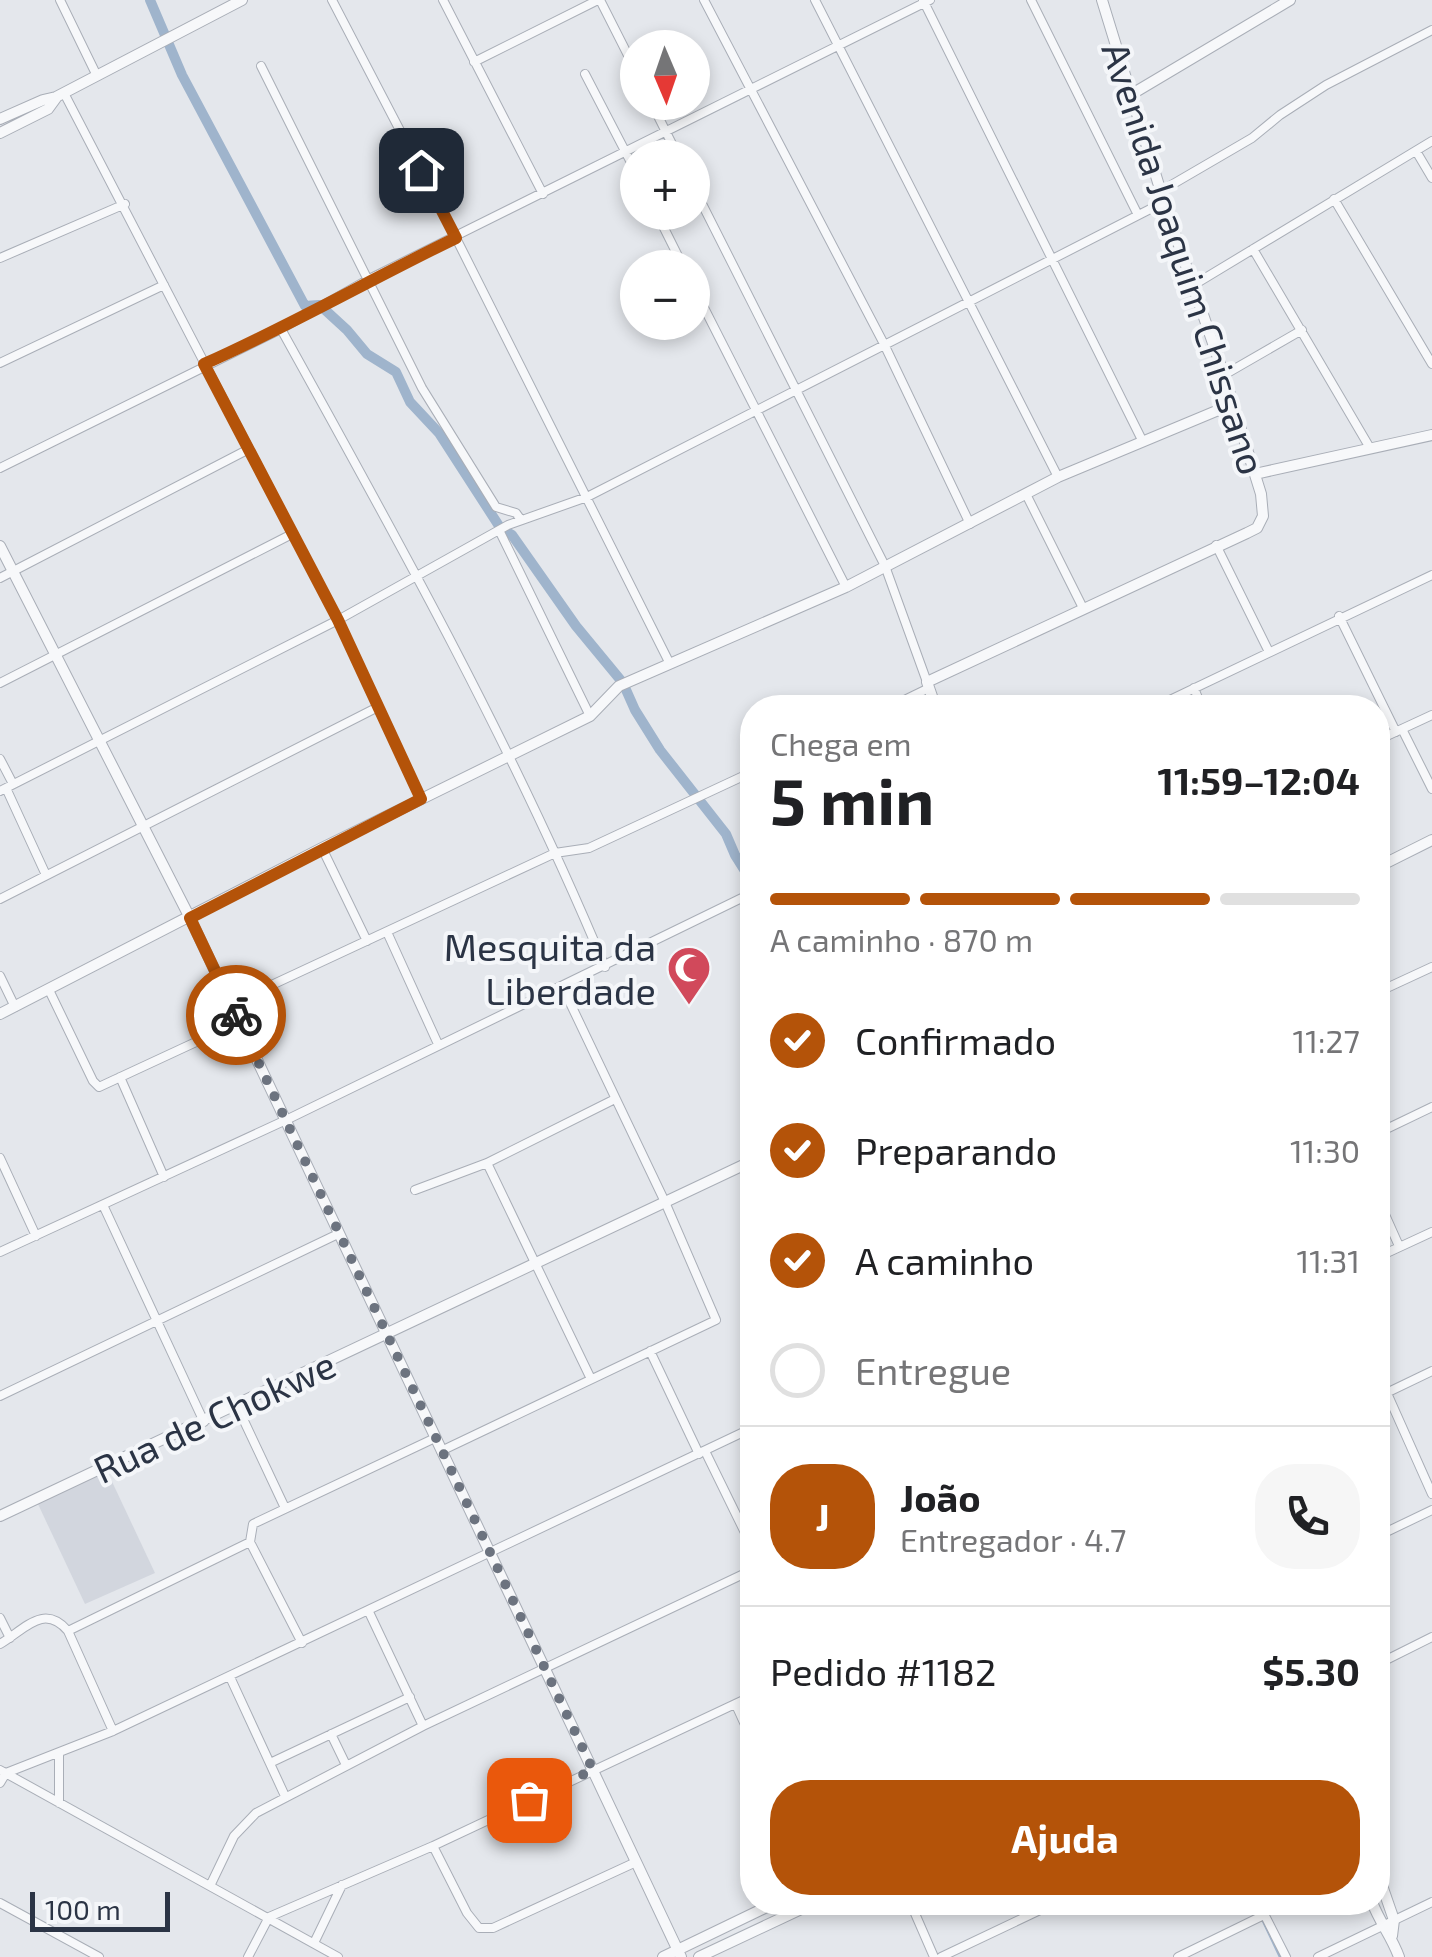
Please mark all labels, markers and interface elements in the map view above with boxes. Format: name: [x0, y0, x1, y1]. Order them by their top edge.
north arrow: [620, 30, 710, 120]
map controls: [620, 30, 710, 340]
street label: Avenida Joaquim Chissano: [1093, 36, 1277, 480]
pin: [379, 128, 464, 213]
button: +: [620, 140, 710, 230]
icon: home: [394, 143, 449, 198]
button: −: [620, 250, 710, 340]
text: Chega em: [770, 724, 912, 762]
text: 11:59–12:04: [1157, 757, 1360, 803]
text: 5 min: [770, 760, 934, 838]
text: A caminho · 870 m: [770, 920, 1033, 958]
place label: Mesquita da Liberdade: [444, 923, 656, 1013]
mosque icon: Mesquita da Liberdade: [666, 945, 712, 1006]
courier: [186, 965, 286, 1065]
icon: bike: [209, 988, 264, 1043]
icon: check: [770, 1013, 825, 1068]
text: Confirmado: [855, 1017, 1056, 1063]
text: 11:27: [1293, 1021, 1360, 1059]
icon: check: [770, 1123, 825, 1178]
text: Preparando: [855, 1127, 1057, 1173]
text: 11:30: [1290, 1131, 1360, 1169]
icon: check: [770, 1233, 825, 1288]
text: A caminho: [855, 1237, 1034, 1283]
text: 11:31: [1296, 1241, 1360, 1279]
street label: Rua de Chokwe: [86, 1340, 342, 1492]
text: Entregue: [855, 1347, 1011, 1393]
button: phone: [1255, 1464, 1360, 1569]
text: João: [900, 1474, 981, 1520]
text: J: [815, 1493, 830, 1539]
text: Entregador · 4.7: [900, 1520, 1126, 1558]
text: Pedido #1182: [770, 1648, 996, 1694]
text: $5.30: [1262, 1648, 1360, 1694]
pin: [487, 1758, 572, 1843]
icon: bag: [502, 1773, 557, 1828]
button: Ajuda: [770, 1780, 1360, 1895]
scale bar: [30, 1887, 170, 1932]
text: 100 m: [45, 1892, 121, 1926]

